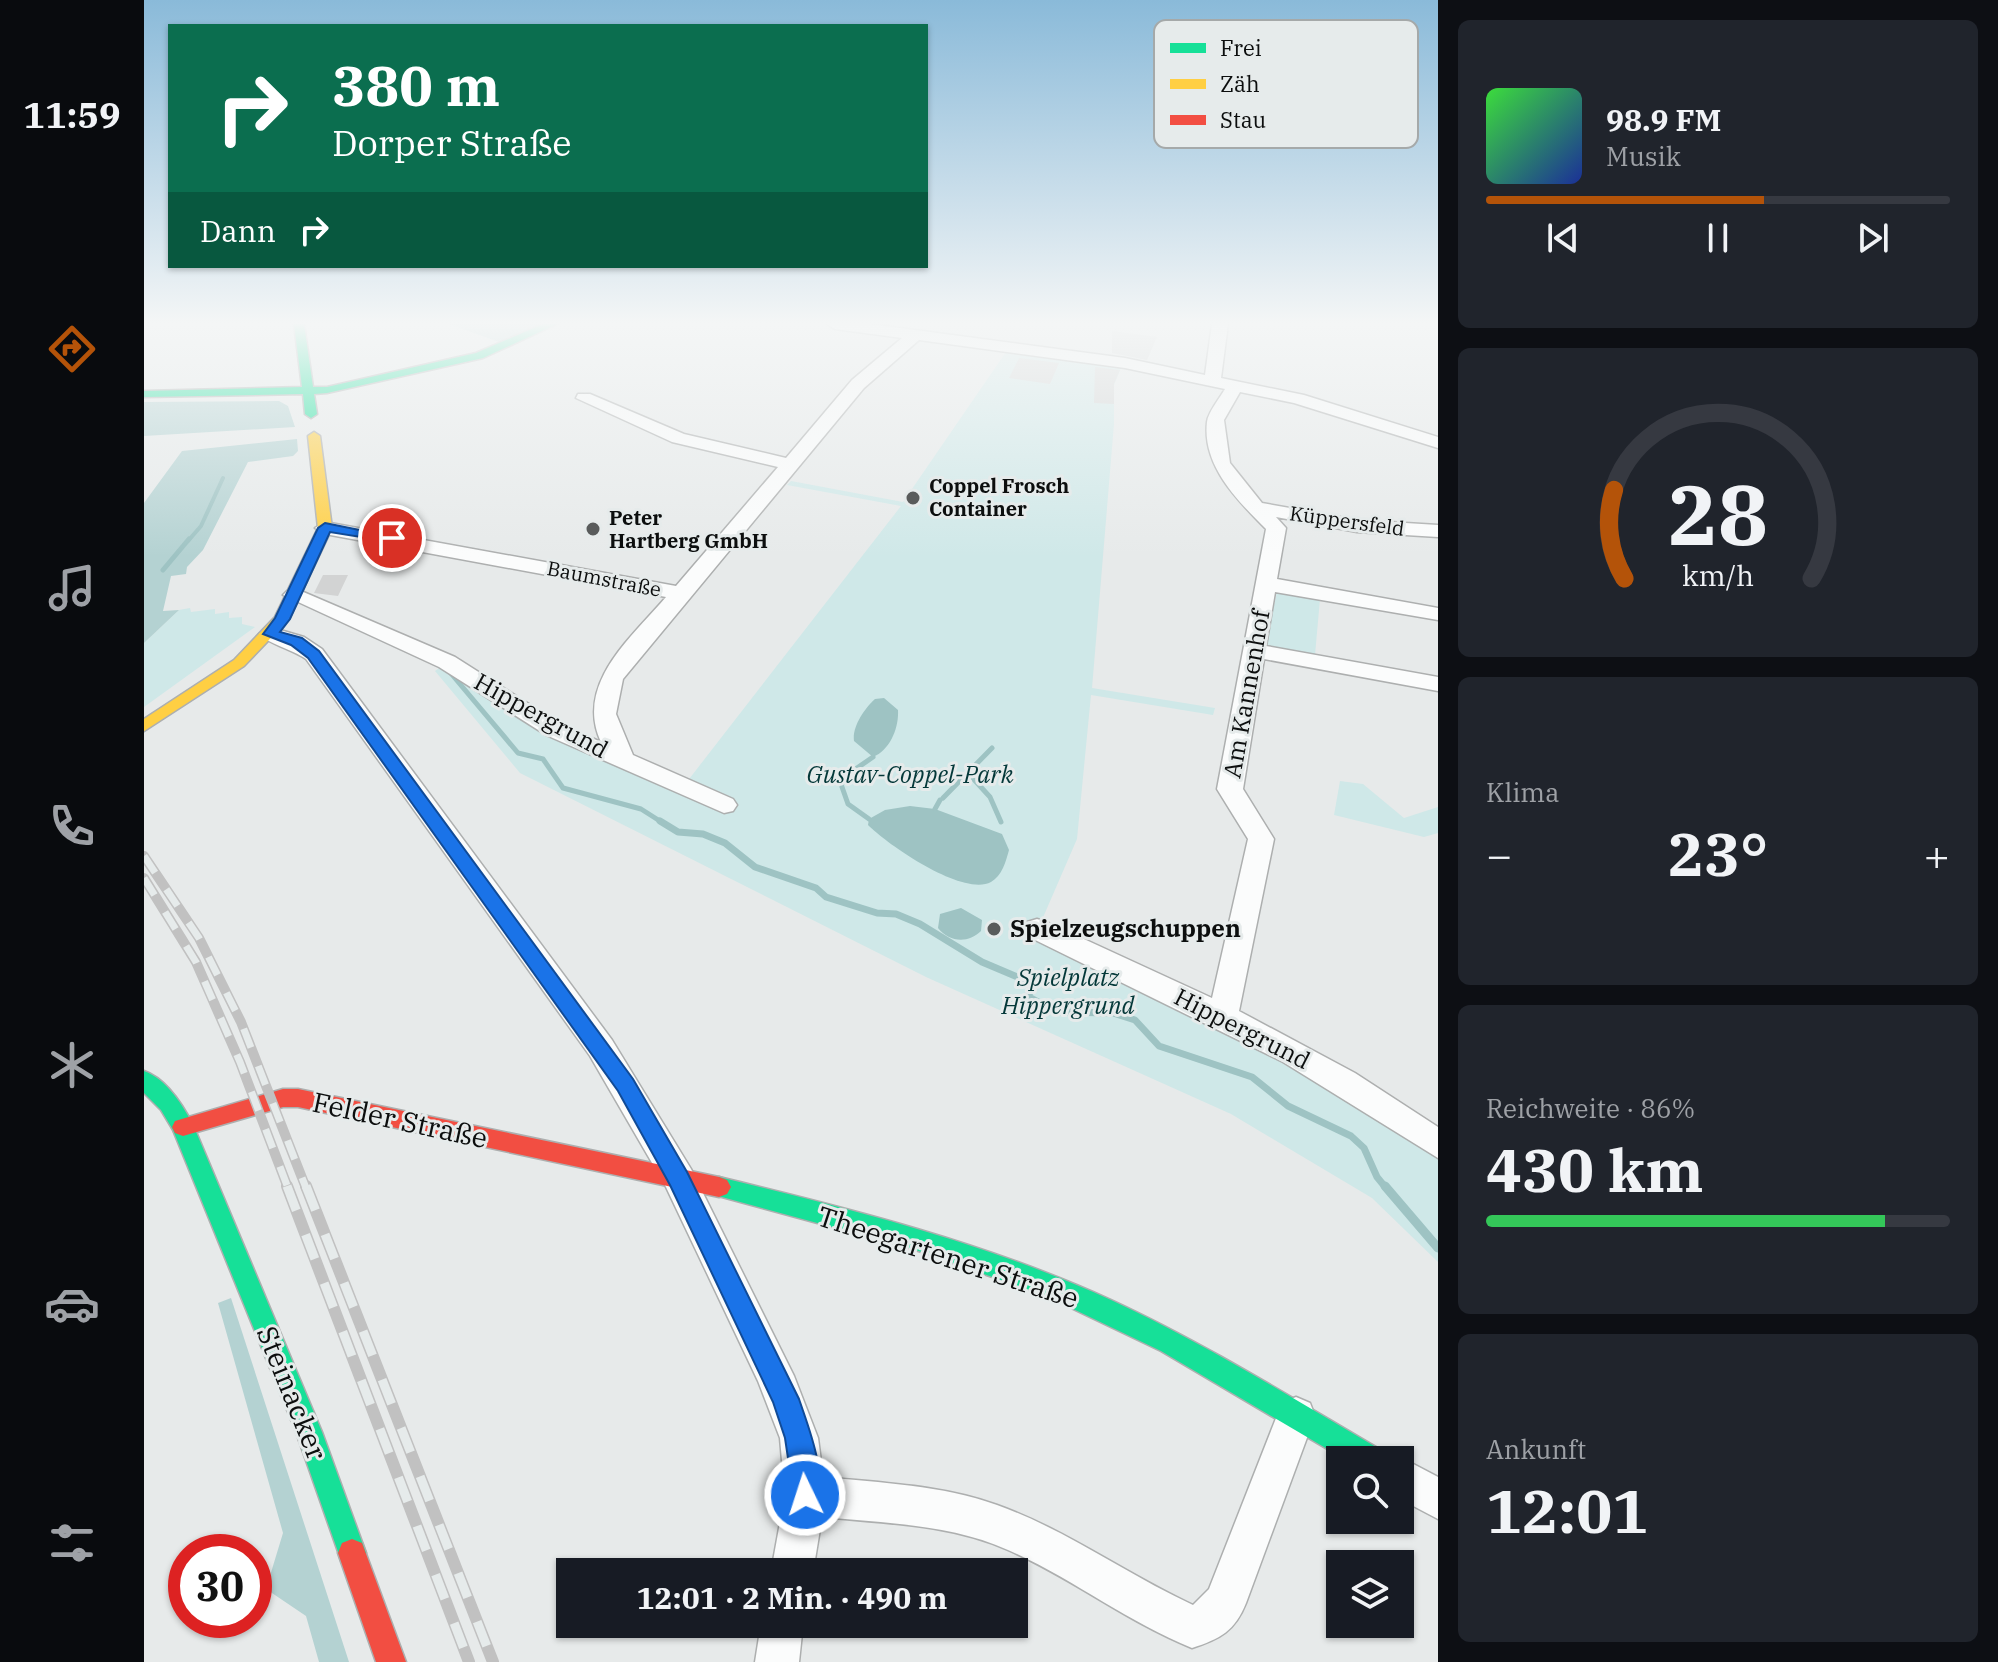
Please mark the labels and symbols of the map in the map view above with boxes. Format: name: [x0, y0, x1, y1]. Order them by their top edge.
legend: [1154, 20, 1418, 148]
text: Frei: [1220, 33, 1262, 62]
text: Zäh: [1220, 69, 1260, 98]
text: Stau: [1220, 105, 1266, 134]
place label: Coppel Frosch Container: [929, 472, 1069, 522]
marker: Coppel Frosch Container: [904, 489, 922, 507]
street label: Küppersfeld: [1288, 499, 1406, 542]
pin: [358, 504, 426, 572]
place label: Peter Hartberg GmbH: [609, 504, 768, 554]
marker: Peter Hartberg GmbH: [584, 520, 602, 538]
street label: Baumstraße: [545, 554, 663, 603]
street label: Am Kannenhof: [1215, 606, 1277, 780]
street label: Hippergrund: [469, 665, 614, 765]
park label: Gustav-Coppel-Park: [806, 758, 1014, 790]
place label: Spielzeugschuppen: [1010, 912, 1241, 944]
marker: Spielzeugschuppen: [985, 920, 1003, 938]
park label: Spielplatz Hippergrund: [1000, 961, 1136, 1021]
street label: Hippergrund: [1169, 980, 1316, 1076]
street label: Felder Straße: [309, 1083, 491, 1156]
street label: Theegartener Straße: [813, 1197, 1083, 1316]
street label: Steinacker: [249, 1320, 336, 1466]
position arrow: [763, 1453, 847, 1537]
speed limit sign: 30: [168, 1534, 272, 1638]

